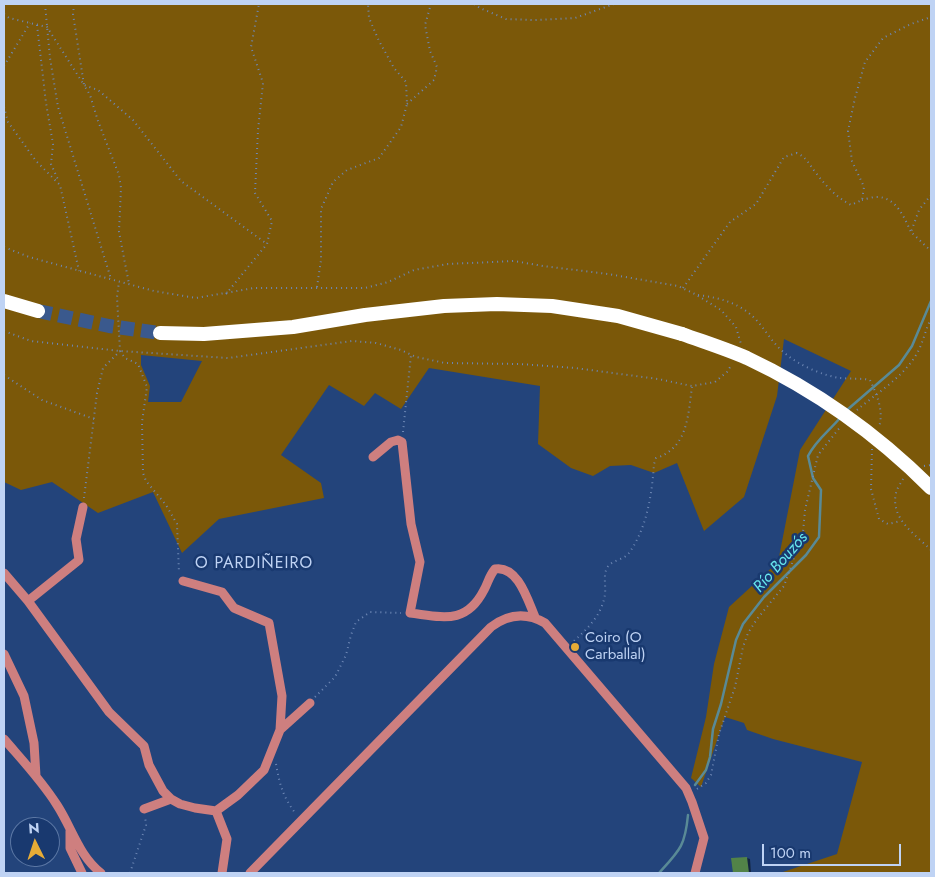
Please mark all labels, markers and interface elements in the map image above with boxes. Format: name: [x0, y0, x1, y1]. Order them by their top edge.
water label: Río Bouzós: [750, 529, 812, 597]
district label: O PARDIÑEIRO: [193, 554, 315, 574]
place label: Coiro (O Carballal): [585, 629, 646, 664]
marker: Coiro (O Carballal): [569, 641, 581, 653]
north arrow: [10, 817, 60, 867]
text: N: [28, 818, 40, 838]
scale bar: [765, 834, 904, 866]
text: 100 m: [770, 842, 811, 864]

